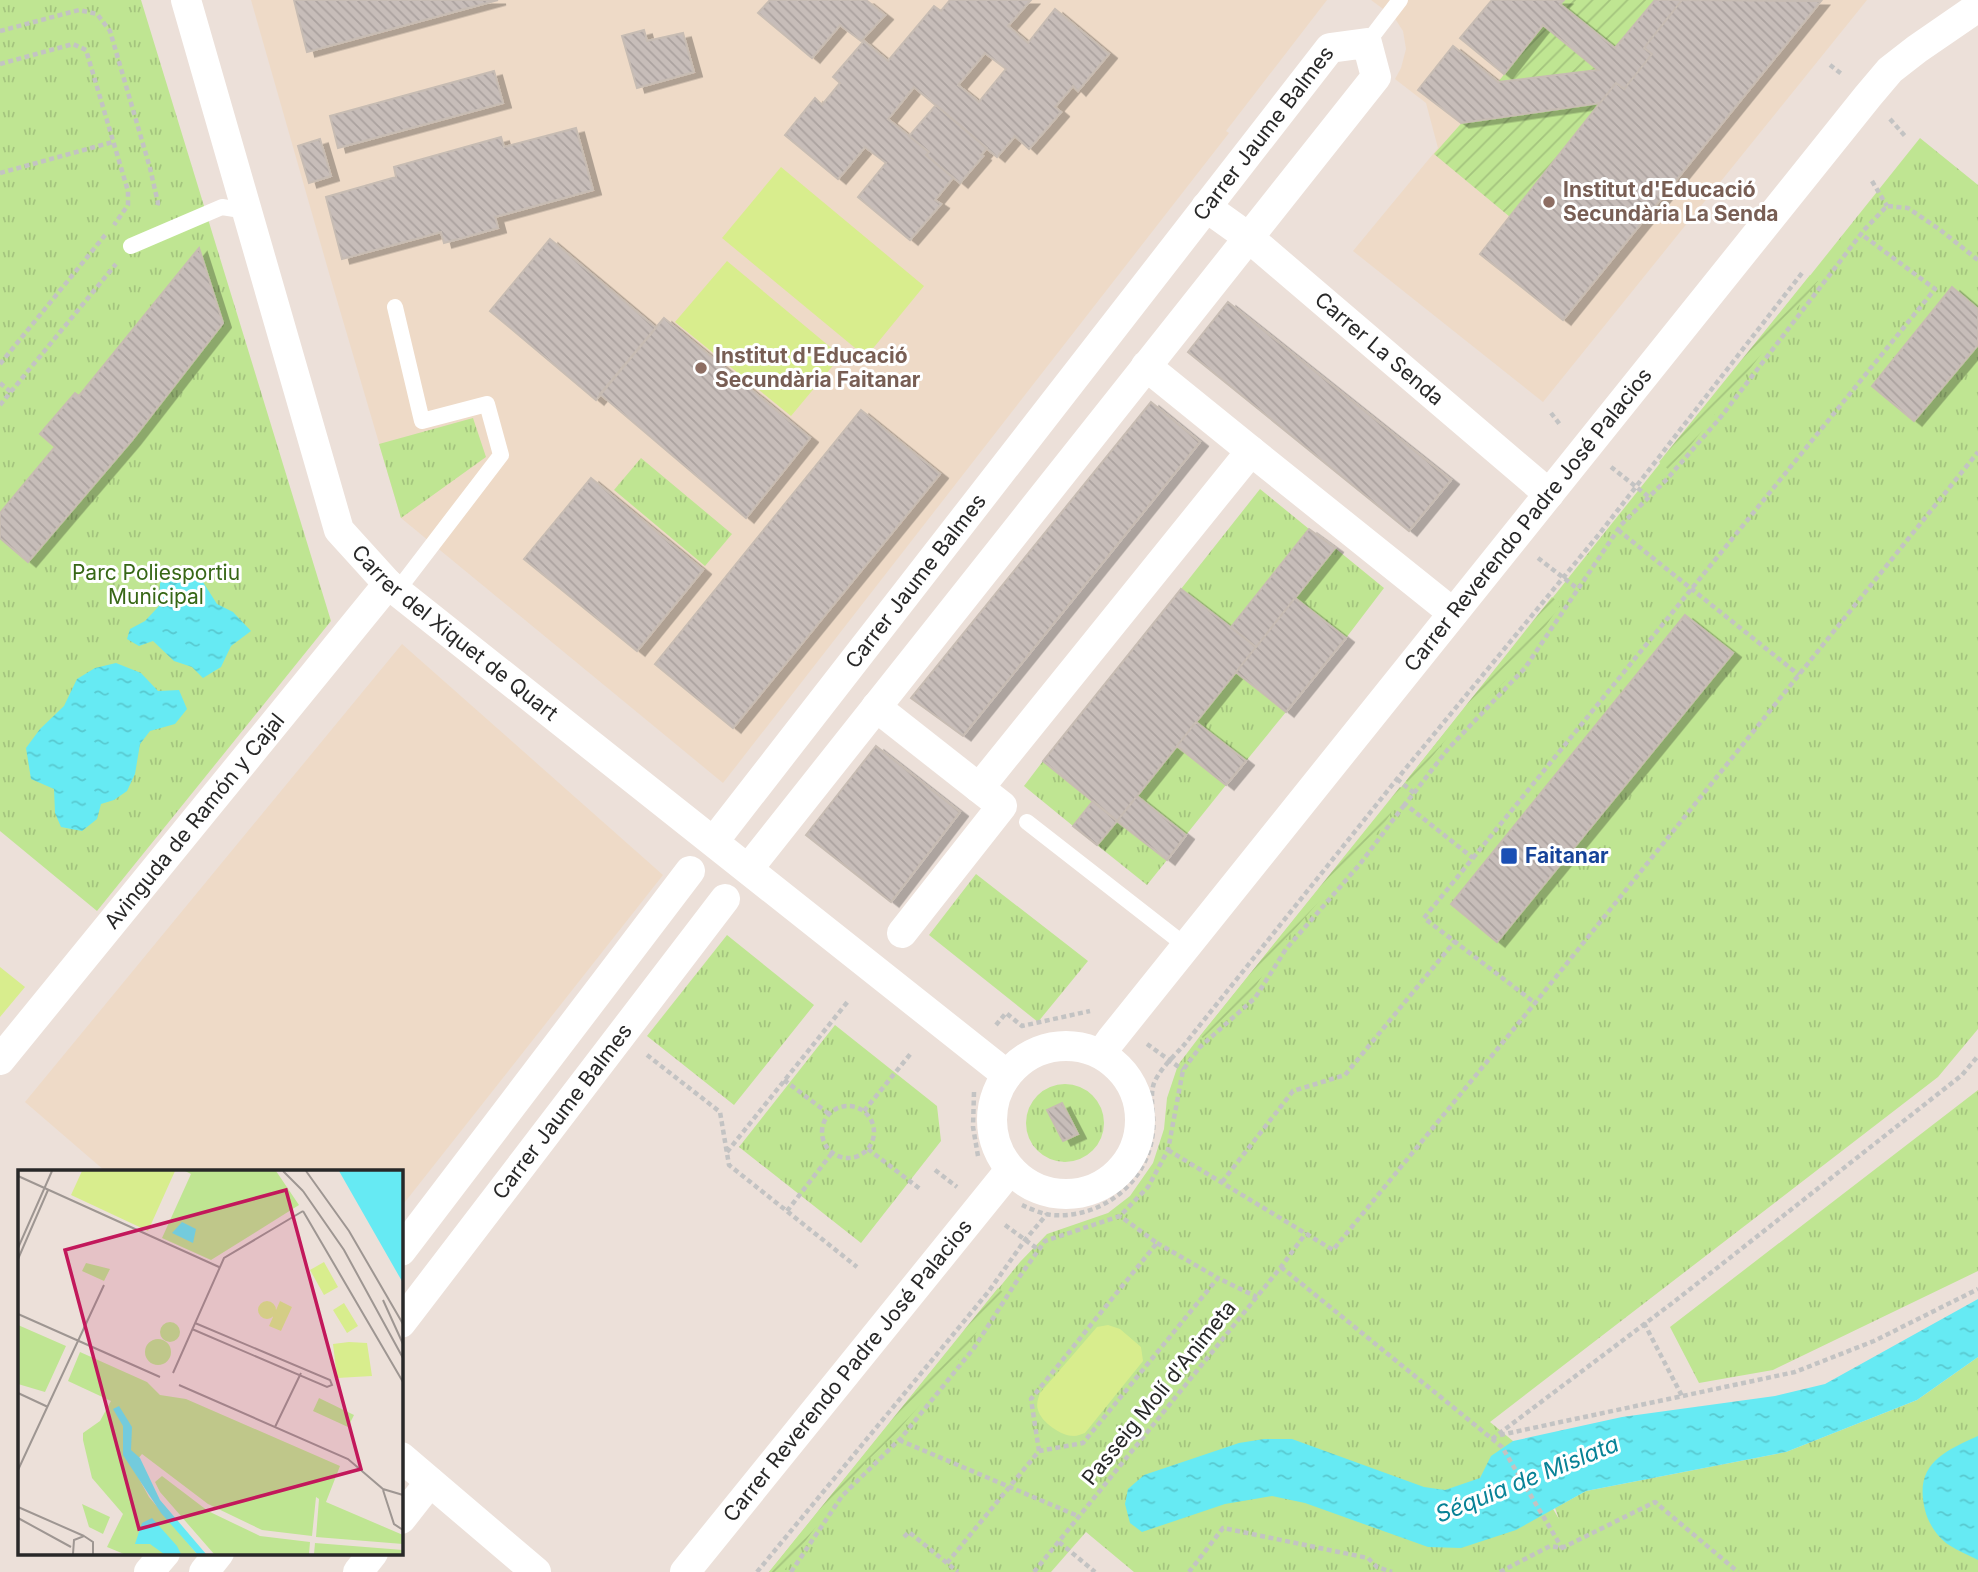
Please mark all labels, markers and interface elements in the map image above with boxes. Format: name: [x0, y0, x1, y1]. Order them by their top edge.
street label: Carrer Jaume Balmes: [1188, 41, 1339, 225]
place label: Institut d'Educació Secundària La Senda: [1563, 177, 1779, 226]
marker: Institut d'Educació Secundària La Senda: [1541, 194, 1557, 210]
street label: Carrer La Senda: [1310, 287, 1449, 410]
place label: Institut d'Educació Secundària Faitanar: [715, 343, 921, 392]
marker: Institut d'Educació Secundària Faitanar: [693, 360, 709, 376]
street label: Carrer Reverendo Padre José Palacios: [1399, 363, 1657, 676]
street label: Carrer Jaume Balmes: [840, 489, 991, 673]
street label: Carrer del Xiquet de Quart: [347, 540, 563, 726]
park label: Parc Poliesportiu Municipal: [72, 560, 240, 609]
street label: Avinguda de Ramón y Cajal: [99, 708, 289, 934]
place label: Faitanar: [1525, 843, 1609, 868]
marker: Faitanar: [1499, 846, 1519, 866]
street label: Carrer Jaume Balmes: [487, 1019, 637, 1204]
inset map: [18, 1170, 402, 1554]
street label: Carrer Reverendo Padre José Palacios: [718, 1214, 977, 1527]
street label: Passeig Molí d'Animeta: [1077, 1295, 1241, 1490]
water label: Séquia de Mislata: [1431, 1429, 1623, 1529]

